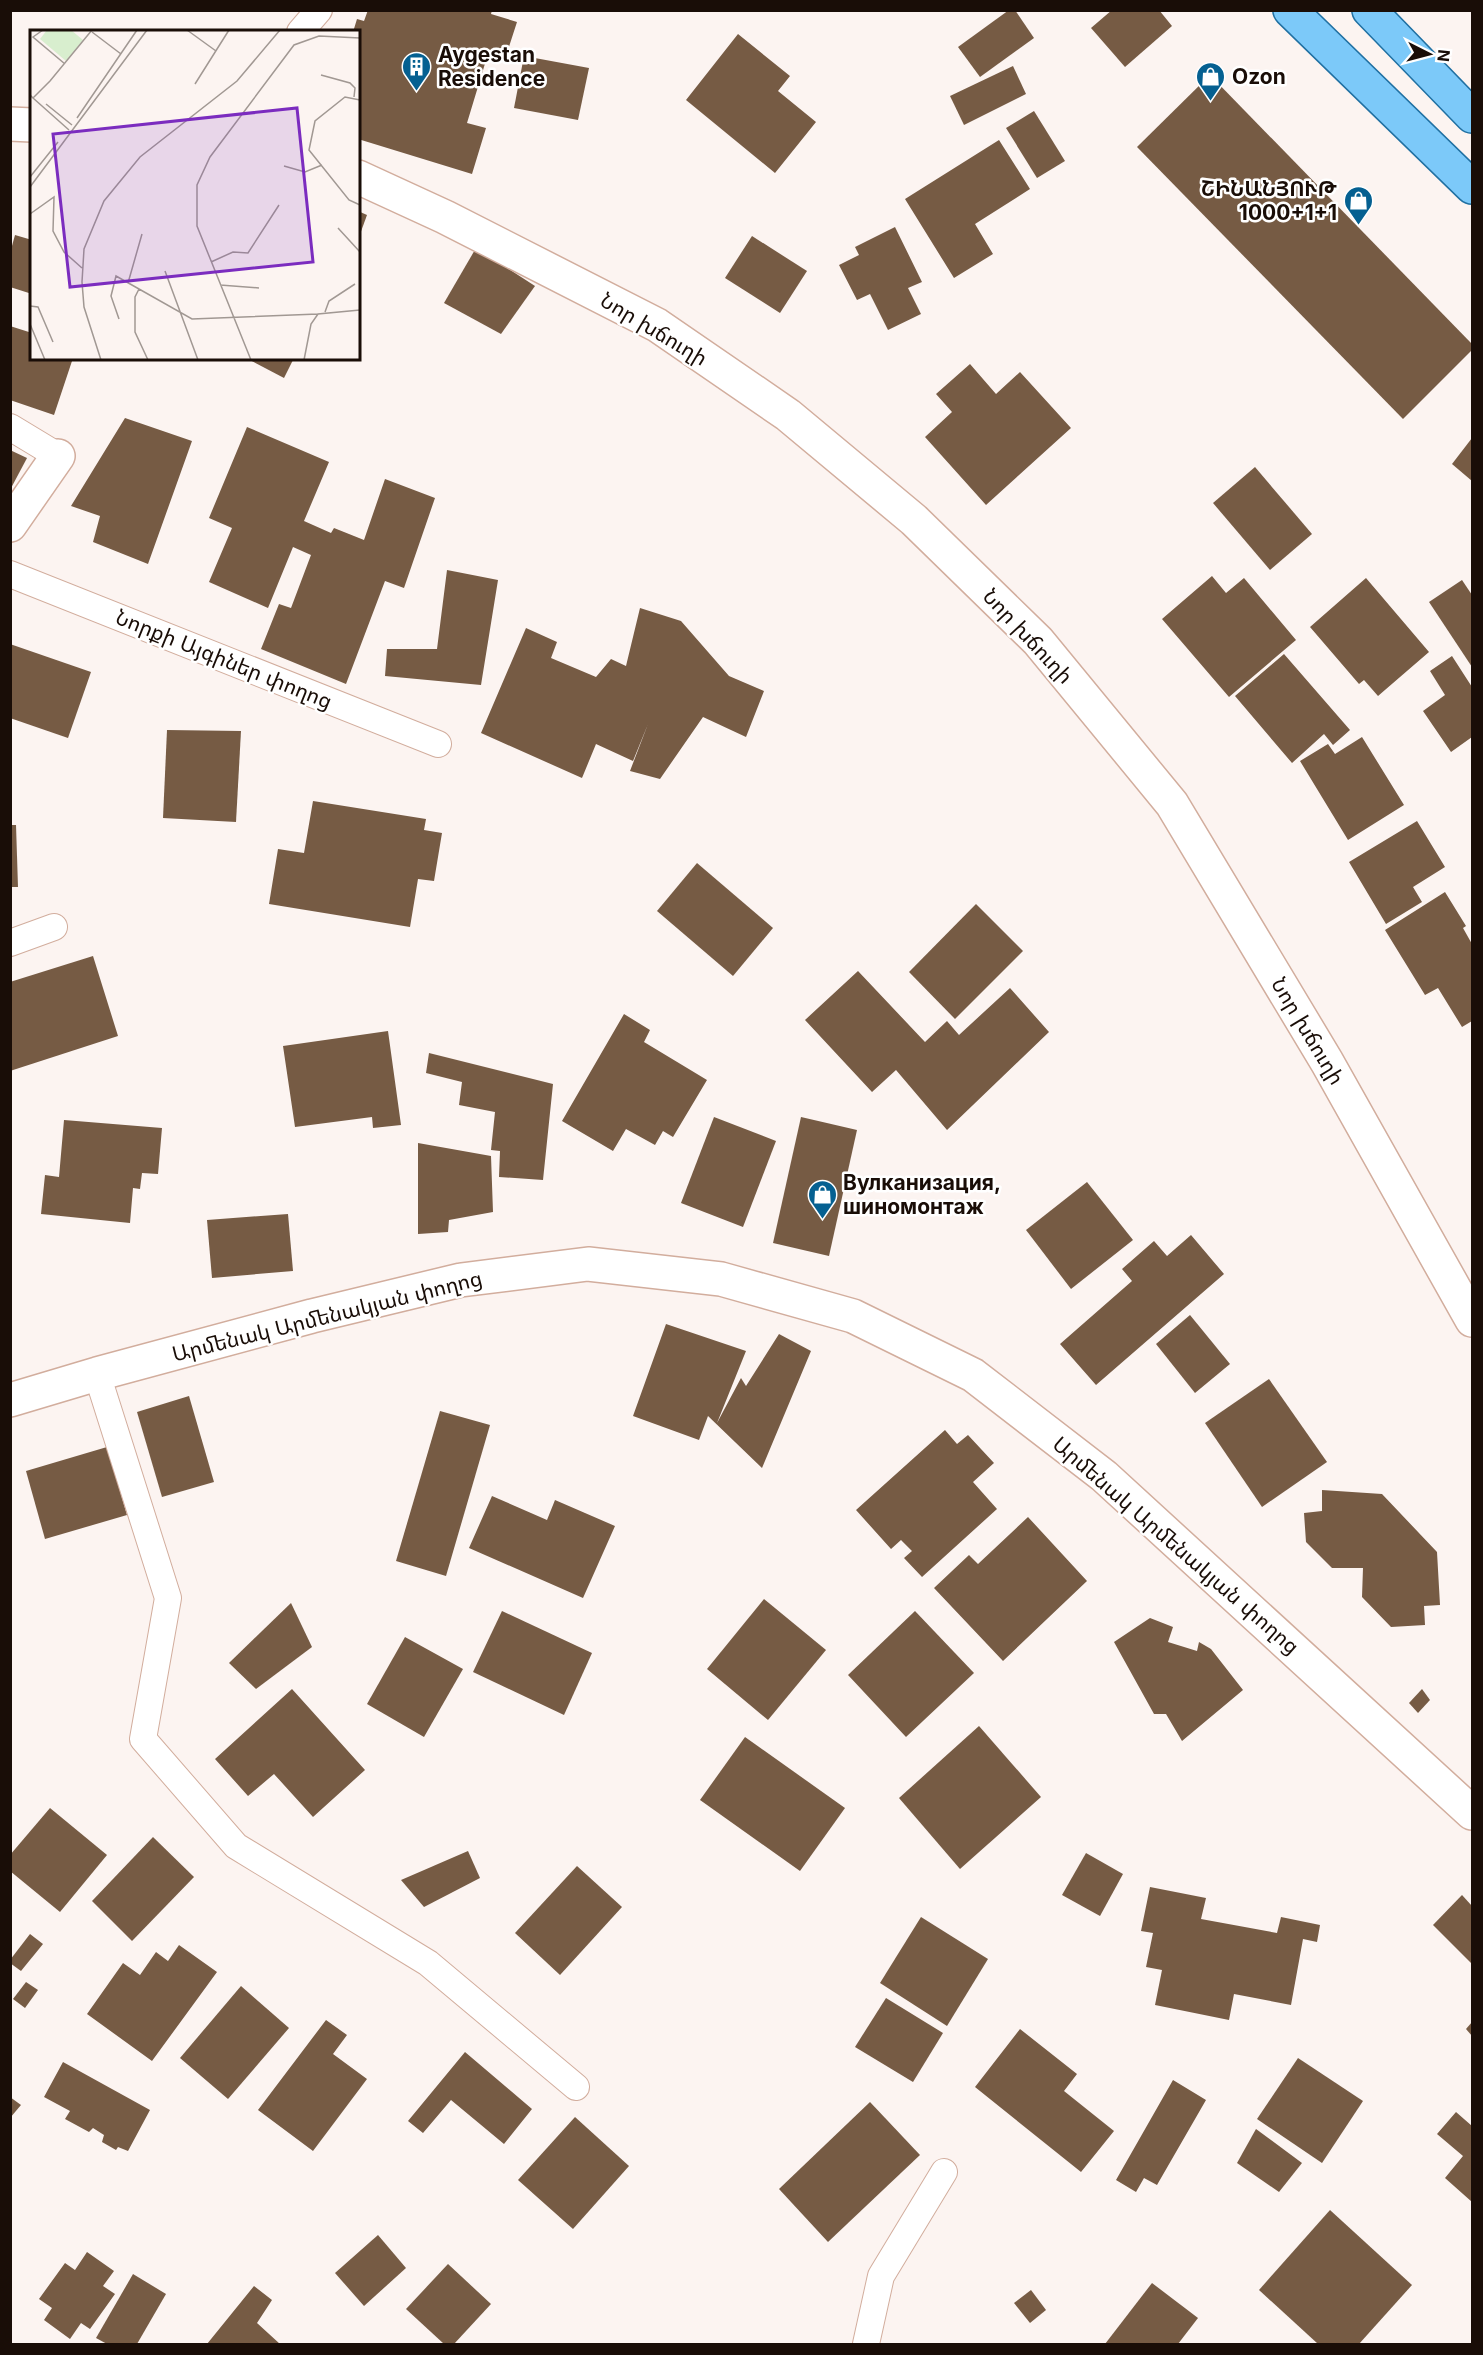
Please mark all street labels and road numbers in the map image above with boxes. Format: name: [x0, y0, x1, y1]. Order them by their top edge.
street label: Նոր խճուղի: [596, 287, 712, 371]
street label: Նոր խճուղի: [978, 584, 1078, 688]
street label: Նորքի Այգիներ փողոց: [112, 604, 336, 714]
street label: Նոր խճուղի: [1266, 973, 1350, 1089]
street label: Արմենակ Արմենակյան փողոց: [169, 1265, 485, 1367]
street label: Արմենակ Արմենակյան փողոց: [1048, 1431, 1304, 1659]

